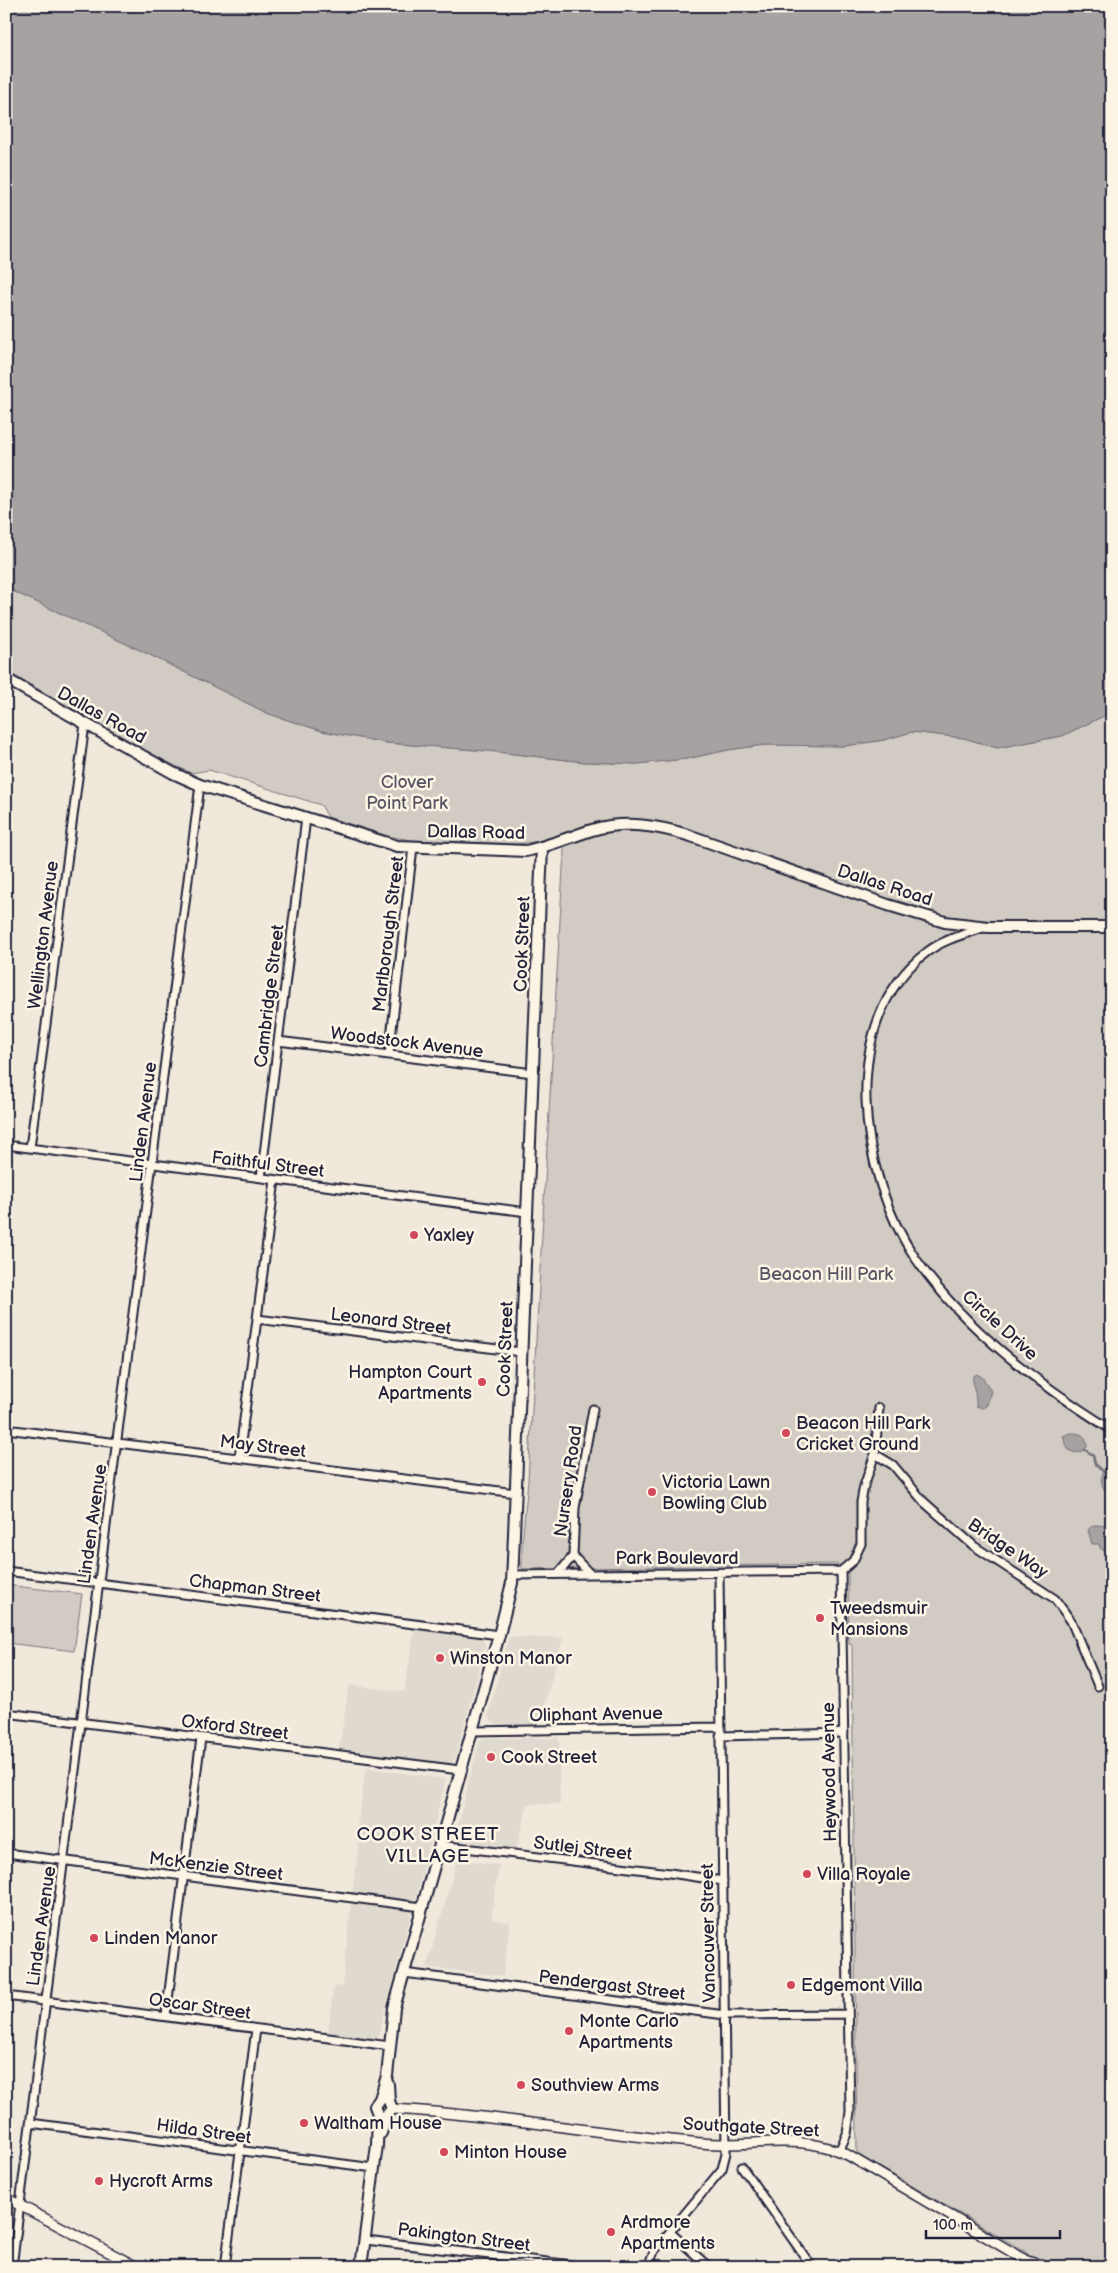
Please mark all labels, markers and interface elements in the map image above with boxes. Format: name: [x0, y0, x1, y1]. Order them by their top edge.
street label: Dallas Road: [54, 682, 150, 748]
park label: Clover Point Park: [366, 772, 448, 814]
street label: Dallas Road: [427, 821, 525, 844]
street label: Marlborough Street: [369, 854, 409, 1013]
street label: Wellington Avenue: [24, 859, 63, 1011]
street label: Dallas Road: [835, 860, 935, 911]
street label: Cook Street: [510, 895, 535, 992]
street label: Cambridge Street: [250, 923, 289, 1069]
street label: Woodstock Avenue: [329, 1023, 485, 1062]
street label: Linden Avenue: [126, 1060, 161, 1183]
street label: Faithful Street: [210, 1147, 326, 1182]
place label: Yaxley: [423, 1225, 475, 1246]
marker: Yaxley: [408, 1229, 420, 1241]
park label: Beacon Hill Park: [759, 1264, 893, 1285]
street label: Circle Drive: [958, 1286, 1042, 1365]
street label: Cook Street: [493, 1300, 518, 1397]
street label: Leonard Street: [329, 1304, 453, 1339]
place label: Hampton Court Apartments: [348, 1362, 472, 1404]
marker: Hampton Court Apartments: [476, 1376, 488, 1388]
place label: Beacon Hill Park Cricket Ground: [796, 1413, 931, 1455]
street label: Nursery Road: [550, 1424, 587, 1538]
marker: Beacon Hill Park Cricket Ground: [780, 1427, 792, 1439]
street label: May Street: [219, 1431, 308, 1462]
street label: Linden Avenue: [74, 1462, 111, 1586]
place label: Victoria Lawn Bowling Club: [662, 1472, 770, 1514]
marker: Victoria Lawn Bowling Club: [646, 1486, 658, 1498]
street label: Bridge Way: [964, 1514, 1053, 1583]
street label: Park Boulevard: [616, 1548, 738, 1569]
street label: Chapman Street: [188, 1570, 322, 1607]
place label: Tweedsmuir Mansions: [830, 1598, 928, 1640]
marker: Tweedsmuir Mansions: [814, 1612, 826, 1624]
place label: Winston Manor: [450, 1648, 572, 1669]
marker: Winston Manor: [434, 1652, 446, 1664]
street label: Heywood Avenue: [818, 1702, 841, 1842]
street label: Oliphant Avenue: [529, 1703, 663, 1726]
street label: Oxford Street: [180, 1711, 290, 1745]
place label: Cook Street: [501, 1747, 597, 1768]
marker: Cook Street: [485, 1751, 497, 1763]
district label: COOK STREET VILLAGE: [357, 1823, 499, 1868]
street label: Sutlej Street: [532, 1832, 634, 1865]
street label: McKenzie Street: [148, 1848, 285, 1885]
street label: Vancouver Street: [697, 1863, 720, 2003]
street label: Linden Avenue: [23, 1864, 60, 1988]
place label: Villa Royale: [817, 1864, 911, 1885]
marker: Villa Royale: [801, 1868, 813, 1880]
place label: Linden Manor: [104, 1928, 218, 1949]
marker: Linden Manor: [88, 1932, 100, 1944]
street label: Pendergast Street: [537, 1966, 687, 2005]
place label: Edgemont Villa: [801, 1975, 923, 1996]
marker: Edgemont Villa: [785, 1979, 797, 1991]
street label: Oscar Street: [148, 1989, 253, 2024]
place label: Monte Carlo Apartments: [579, 2011, 679, 2053]
marker: Monte Carlo Apartments: [563, 2025, 575, 2037]
place label: Southview Arms: [531, 2075, 659, 2096]
marker: Southview Arms: [515, 2079, 527, 2091]
place label: Waltham House: [314, 2113, 442, 2134]
street label: Southgate Street: [682, 2113, 820, 2142]
street label: Hilda Street: [155, 2114, 253, 2149]
marker: Waltham House: [298, 2117, 310, 2129]
place label: Minton House: [454, 2142, 567, 2163]
marker: Minton House: [438, 2146, 450, 2158]
place label: Hycroft Arms: [109, 2171, 213, 2192]
marker: Hycroft Arms: [93, 2175, 105, 2187]
scale bar: [926, 2208, 1059, 2240]
place label: Ardmore Apartments: [621, 2212, 715, 2254]
text: 100 m: [933, 2216, 973, 2235]
street label: Pakington Street: [396, 2219, 532, 2256]
marker: Ardmore Apartments: [605, 2226, 617, 2238]

